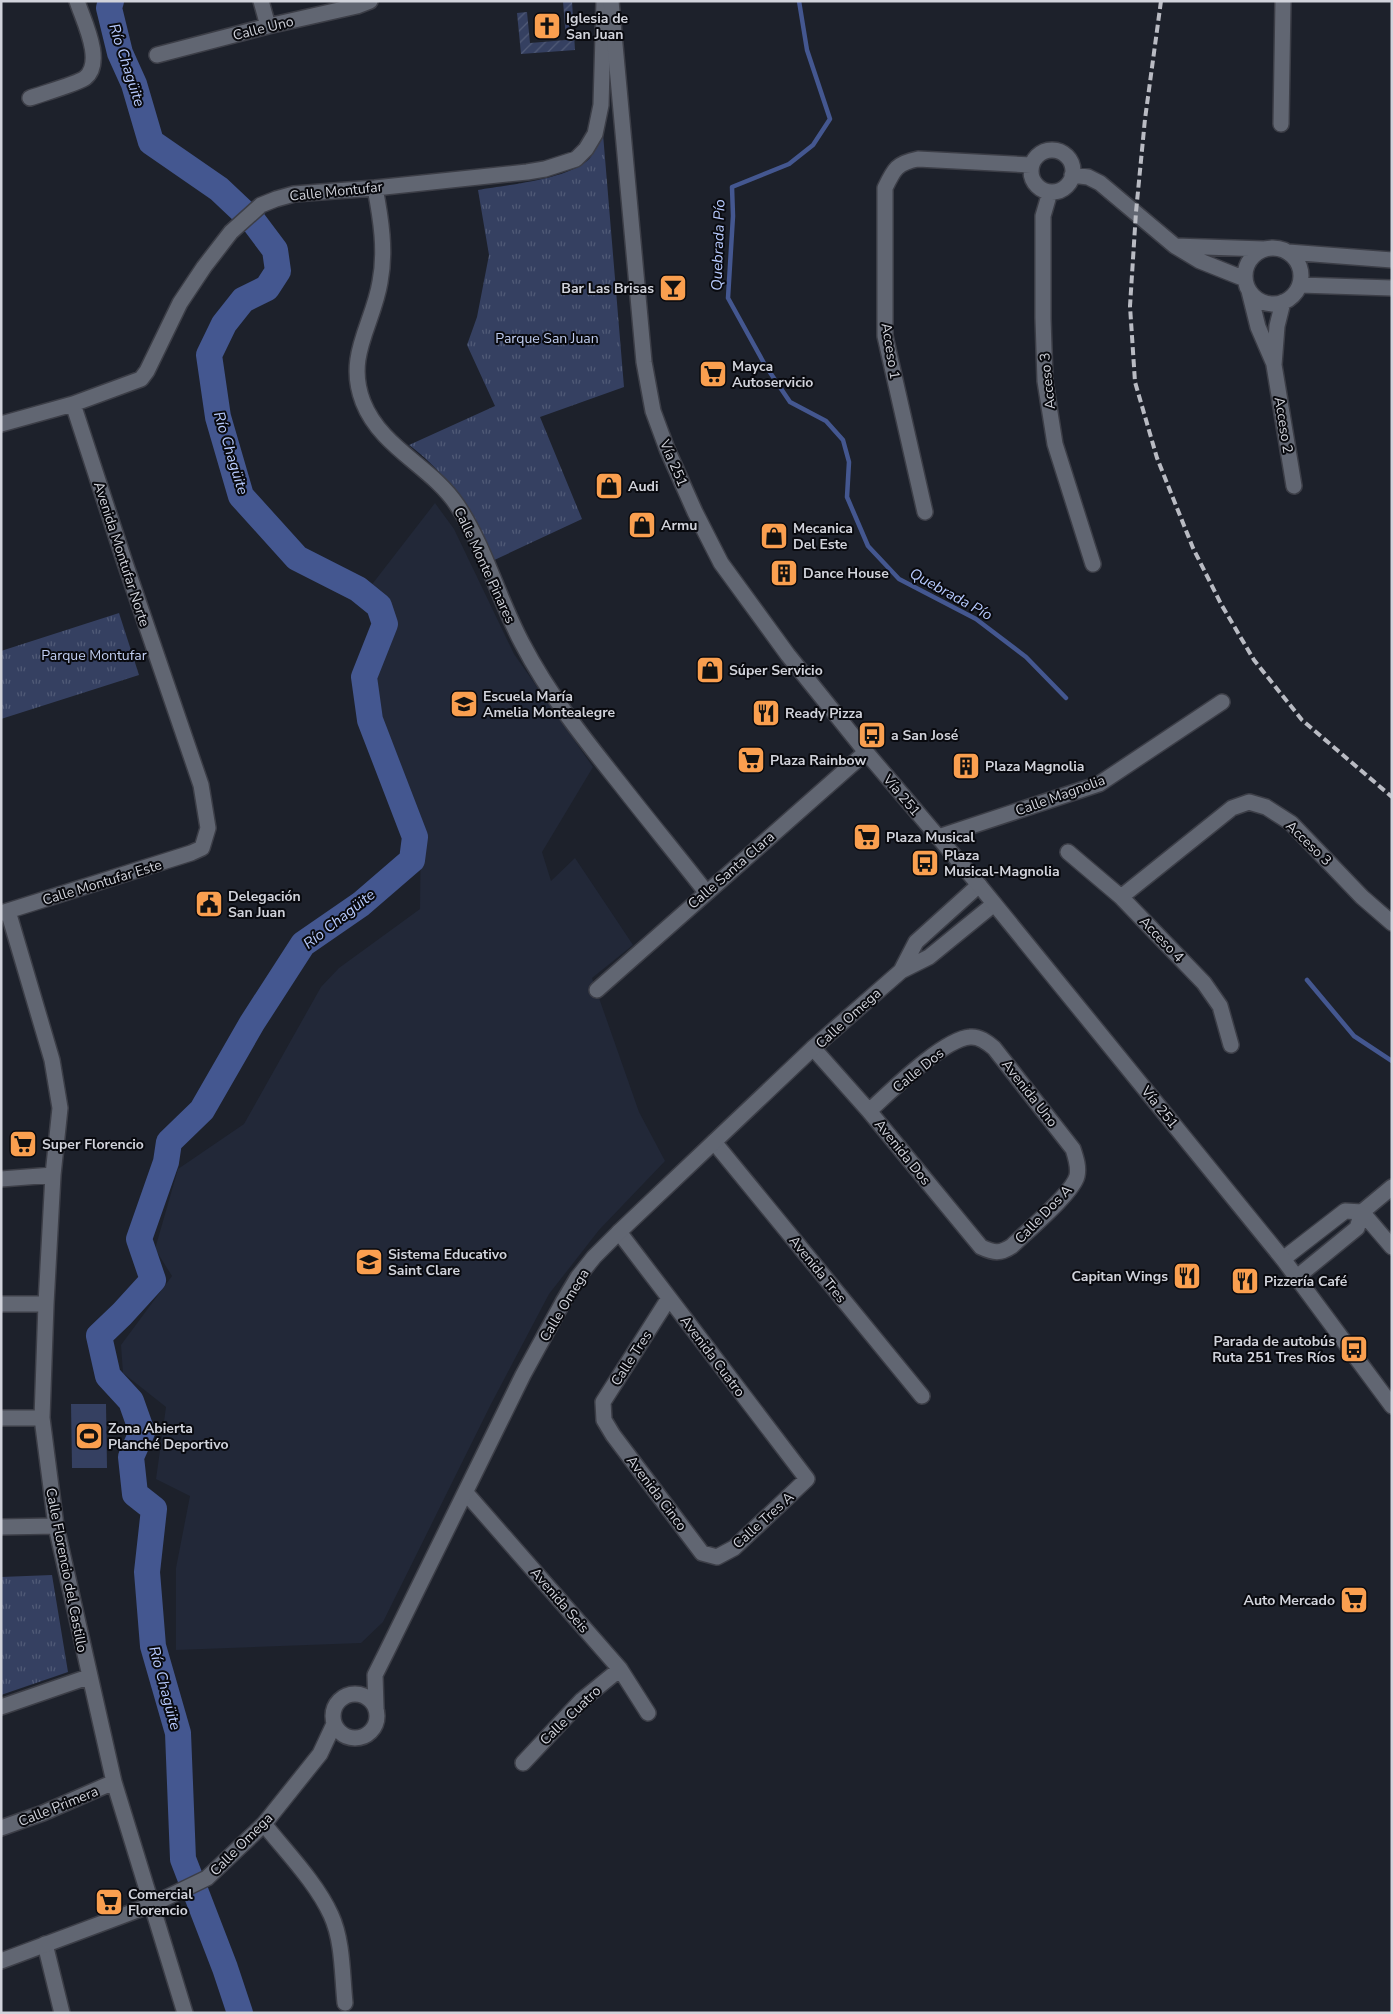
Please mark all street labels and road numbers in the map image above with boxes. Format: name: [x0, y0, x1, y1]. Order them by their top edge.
street label: Calle Uno: [231, 12, 296, 45]
street label: Calle Montufar: [289, 177, 383, 206]
street label: Acceso 1: [877, 322, 904, 381]
street label: Acceso 3: [1035, 352, 1060, 410]
street label: Acceso 2: [1270, 396, 1297, 455]
street label: Vía 251: [655, 436, 692, 490]
street label: Avenida Montufar Norte: [89, 479, 154, 629]
street label: Calle Monte Pinares: [449, 504, 520, 627]
street label: Vía 251: [878, 770, 925, 820]
street label: Calle Magnolia: [1013, 770, 1108, 820]
street label: Acceso 3: [1282, 817, 1336, 870]
street label: Calle Santa Clara: [684, 827, 779, 913]
street label: Calle Montufar Este: [40, 855, 164, 910]
street label: Acceso 4: [1135, 912, 1188, 966]
street label: Calle Omega: [812, 984, 885, 1053]
street label: Calle Dos: [889, 1044, 948, 1097]
street label: Avenida Uno: [997, 1056, 1062, 1131]
street label: Vía 251: [1136, 1081, 1182, 1132]
street label: Avenida Dos: [870, 1115, 935, 1189]
street label: Calle Dos A: [1011, 1181, 1076, 1248]
street label: Avenida Tres: [785, 1232, 851, 1307]
street label: Calle Omega: [535, 1265, 594, 1345]
street label: Avenida Cuatro: [676, 1312, 749, 1401]
street label: Calle Tres: [606, 1327, 657, 1390]
street label: Avenida Cinco: [622, 1452, 691, 1535]
street label: Calle Florencio del Castillo: [41, 1486, 92, 1654]
street label: Calle Tres A: [729, 1488, 798, 1553]
street label: Avenida Seis: [526, 1564, 593, 1637]
street label: Calle Cuatro: [536, 1681, 605, 1749]
street label: Calle Primera: [15, 1782, 101, 1831]
street label: Calle Omega: [206, 1809, 277, 1880]

